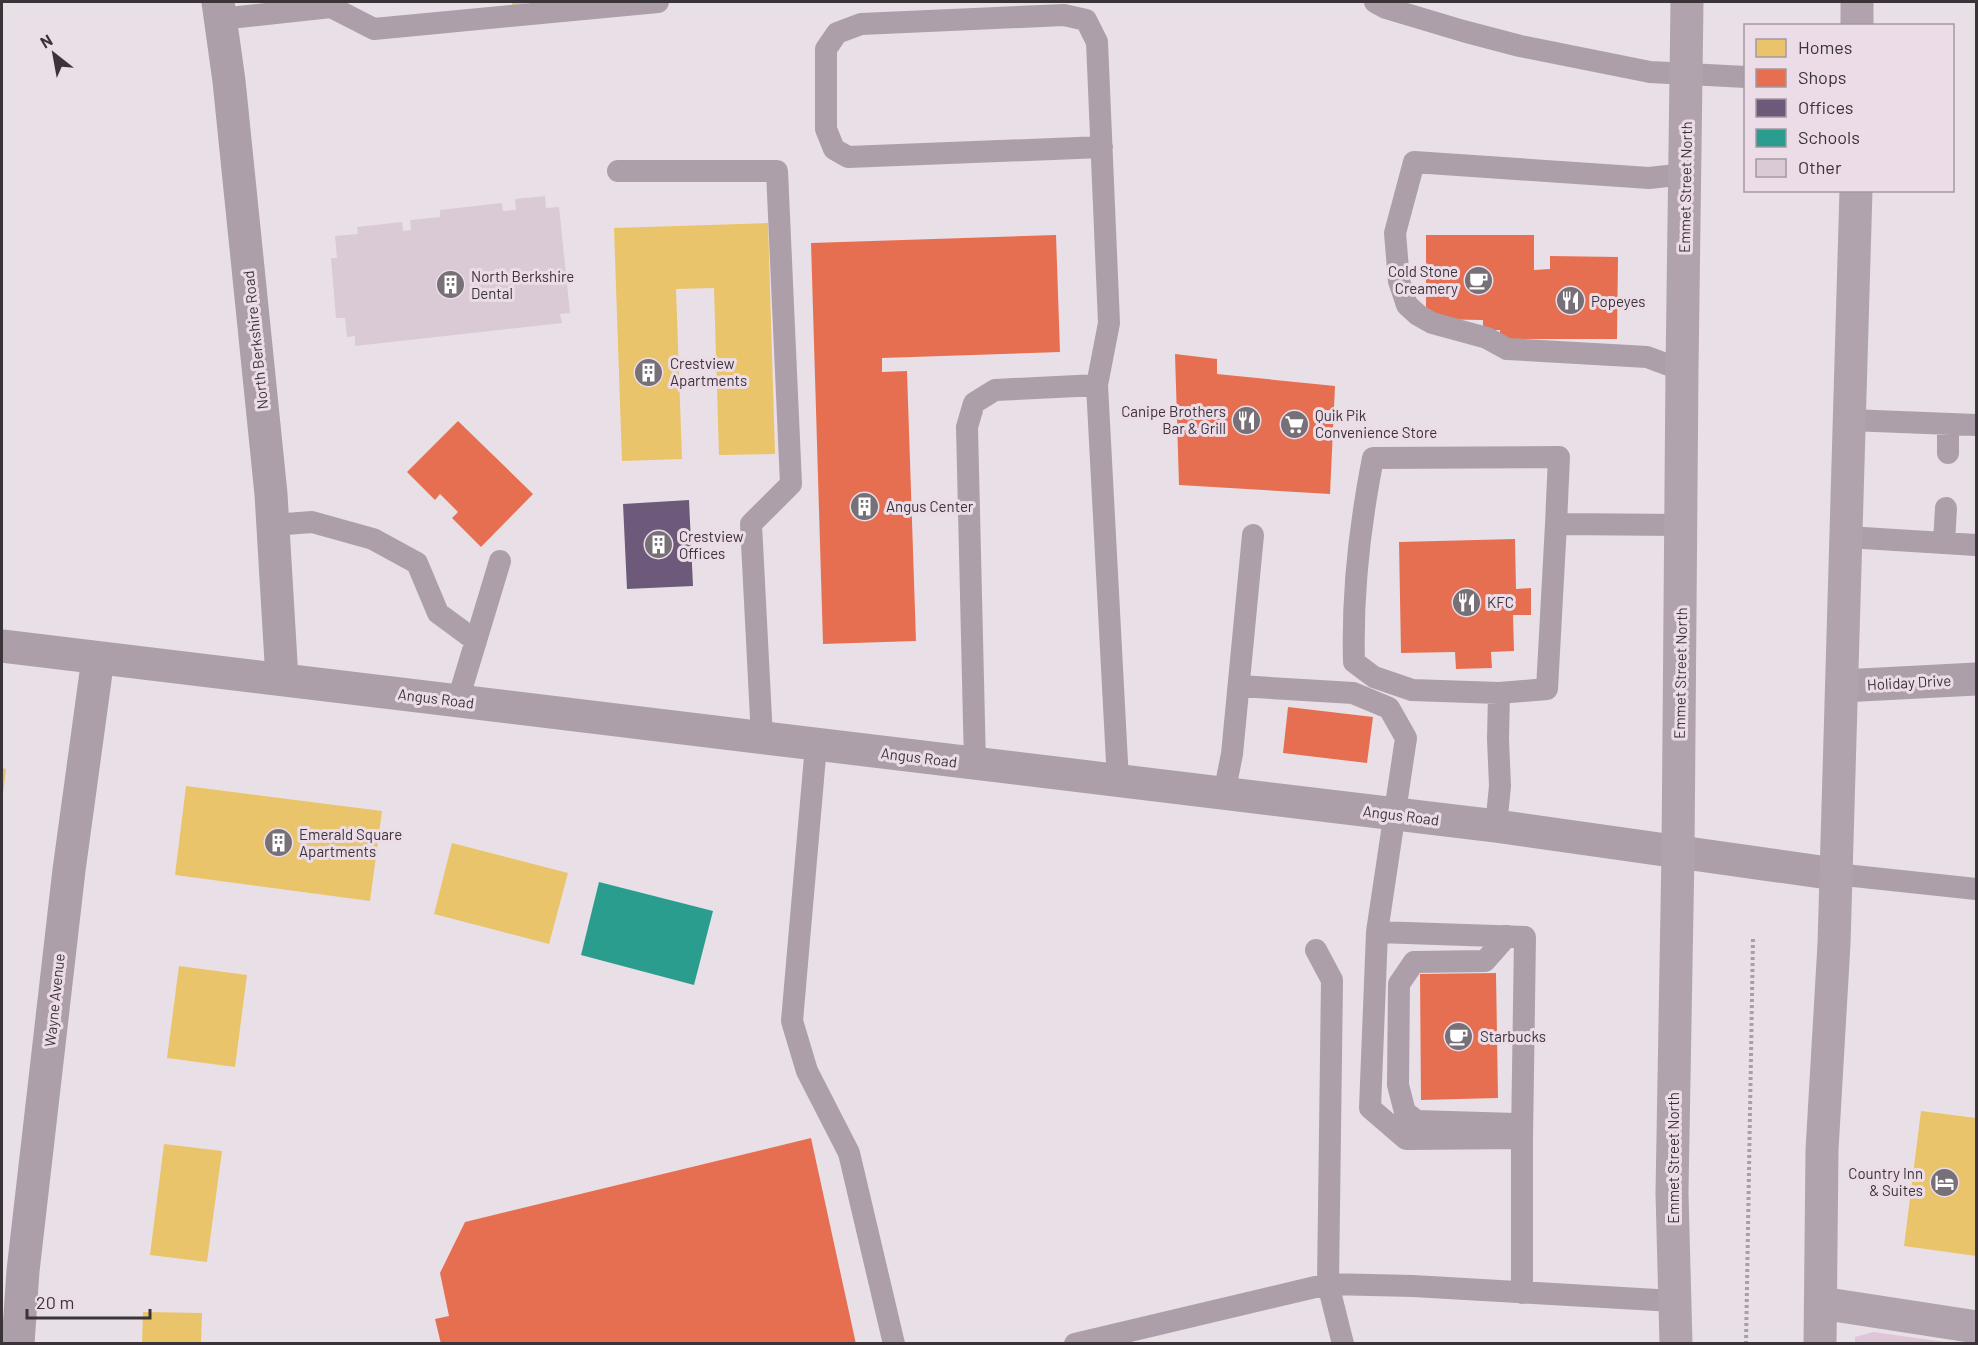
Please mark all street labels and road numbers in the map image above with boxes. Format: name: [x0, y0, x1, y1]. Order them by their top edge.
street label: Emmet Street North: [1675, 121, 1695, 253]
street label: North Berkshire Road: [239, 270, 271, 410]
street label: Emmet Street North: [1670, 607, 1690, 739]
street label: Holiday Drive: [1866, 671, 1952, 693]
street label: Angus Road: [397, 684, 475, 712]
street label: Angus Road: [880, 743, 958, 771]
street label: Angus Road: [1362, 801, 1440, 829]
street label: Wayne Avenue: [40, 953, 68, 1047]
street label: Emmet Street North: [1664, 1092, 1682, 1224]

